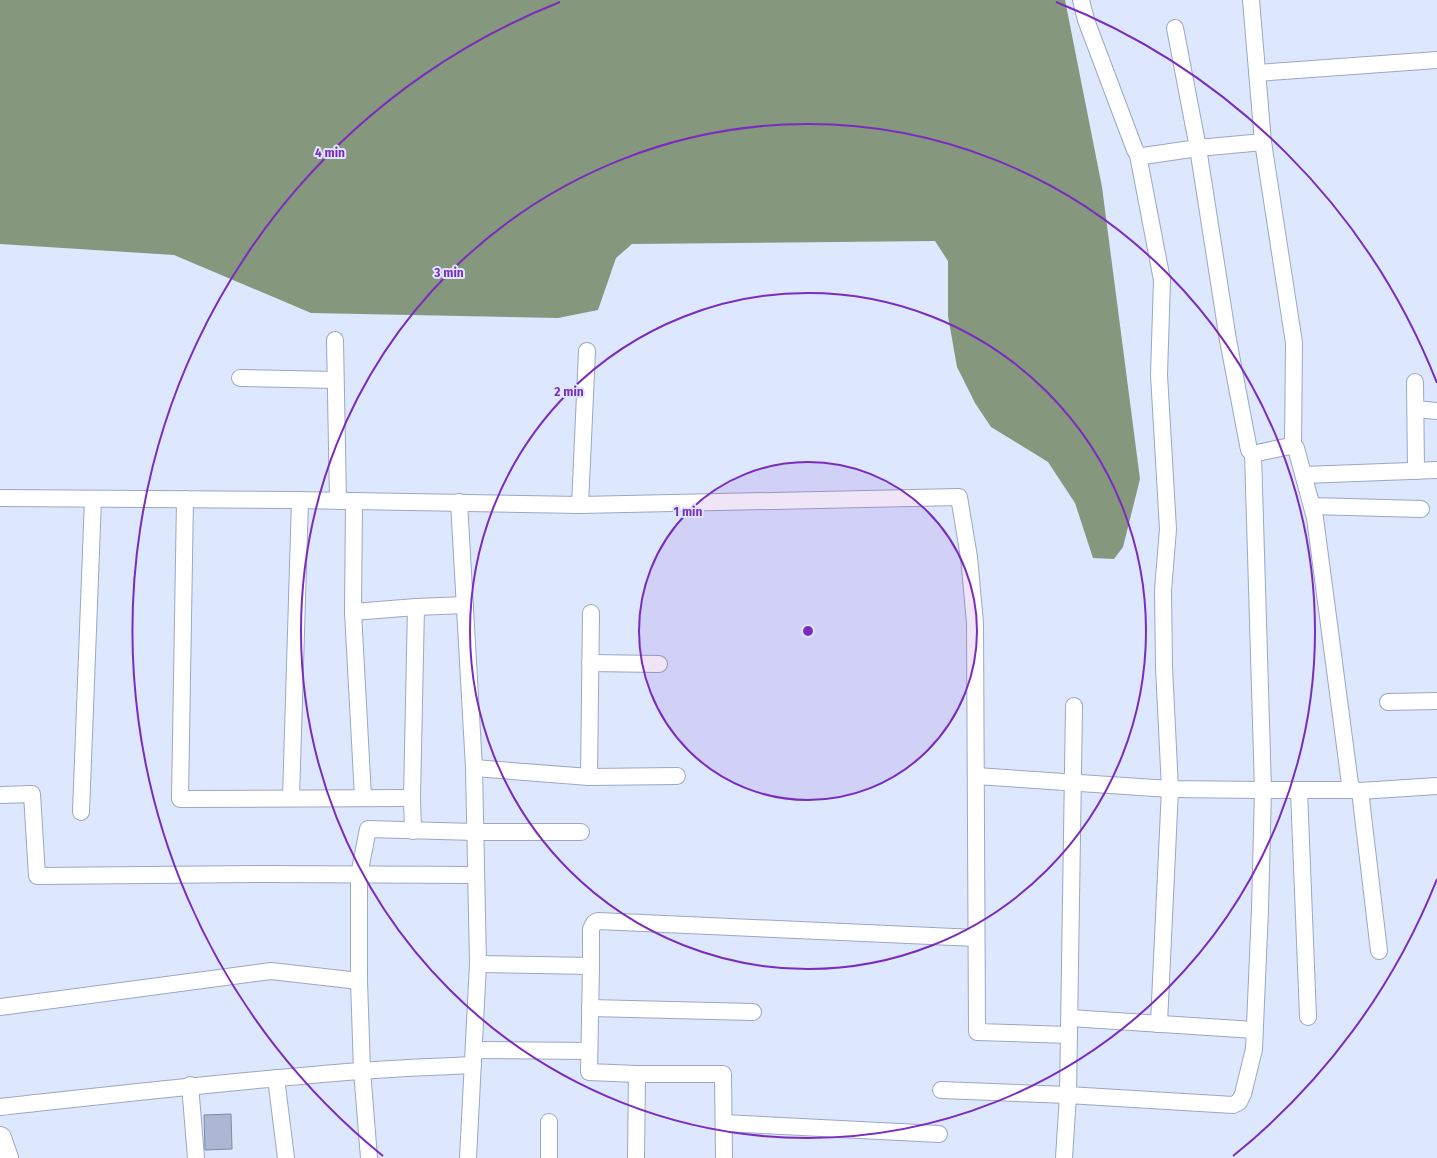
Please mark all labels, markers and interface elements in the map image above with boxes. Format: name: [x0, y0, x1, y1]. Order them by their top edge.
text: 4 min: [315, 146, 345, 160]
text: 3 min: [433, 266, 464, 280]
text: 2 min: [554, 385, 584, 399]
text: 1 min: [674, 505, 702, 519]
centre of rings: [801, 624, 815, 638]

